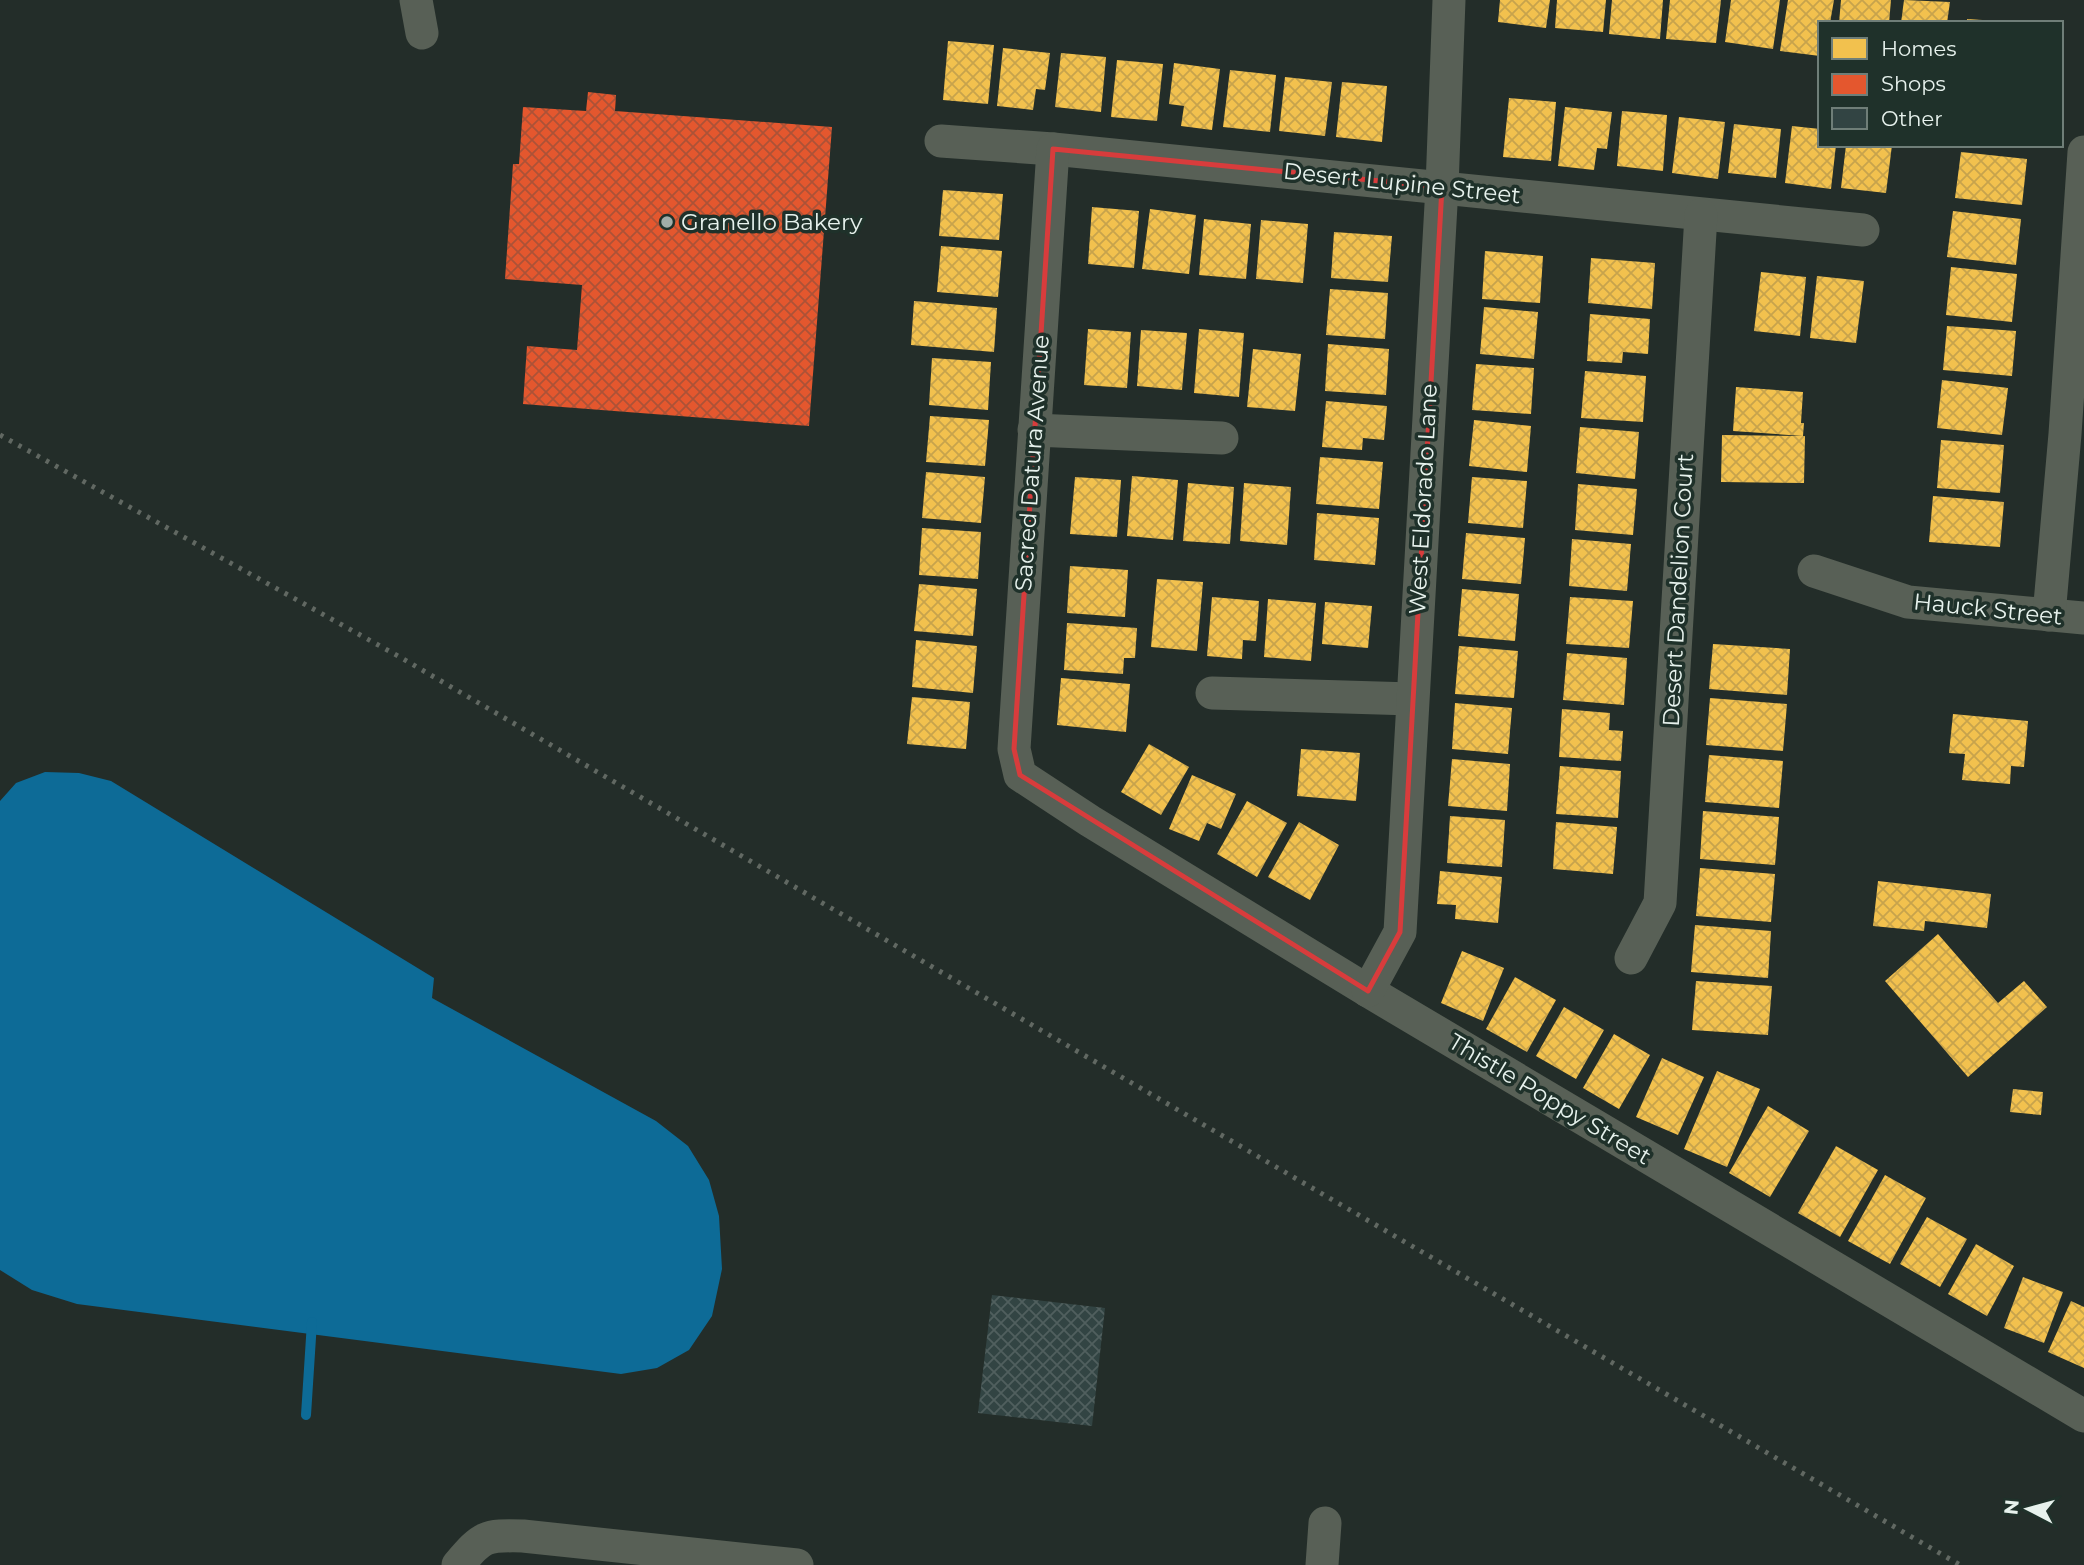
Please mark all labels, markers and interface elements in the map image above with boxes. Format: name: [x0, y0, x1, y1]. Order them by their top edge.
legend: [1818, 21, 2063, 147]
text: Homes: [1881, 36, 1956, 61]
text: Shops: [1881, 71, 1946, 96]
text: Other: [1881, 106, 1943, 131]
street label: Desert Lupine Street: [1282, 157, 1522, 209]
place label: Granello Bakery: [681, 208, 863, 236]
marker: Granello Bakery: [659, 214, 675, 230]
street label: Sacred Datura Avenue: [1009, 334, 1055, 592]
street label: West Eldorado Lane: [1403, 383, 1443, 615]
street label: Desert Dandelion Court: [1657, 453, 1699, 727]
street label: Hauck Street: [1912, 587, 2064, 631]
street label: Thistle Poppy Street: [1444, 1027, 1656, 1171]
north arrow: [1993, 1474, 2063, 1544]
text: N: [1999, 1498, 2024, 1516]

